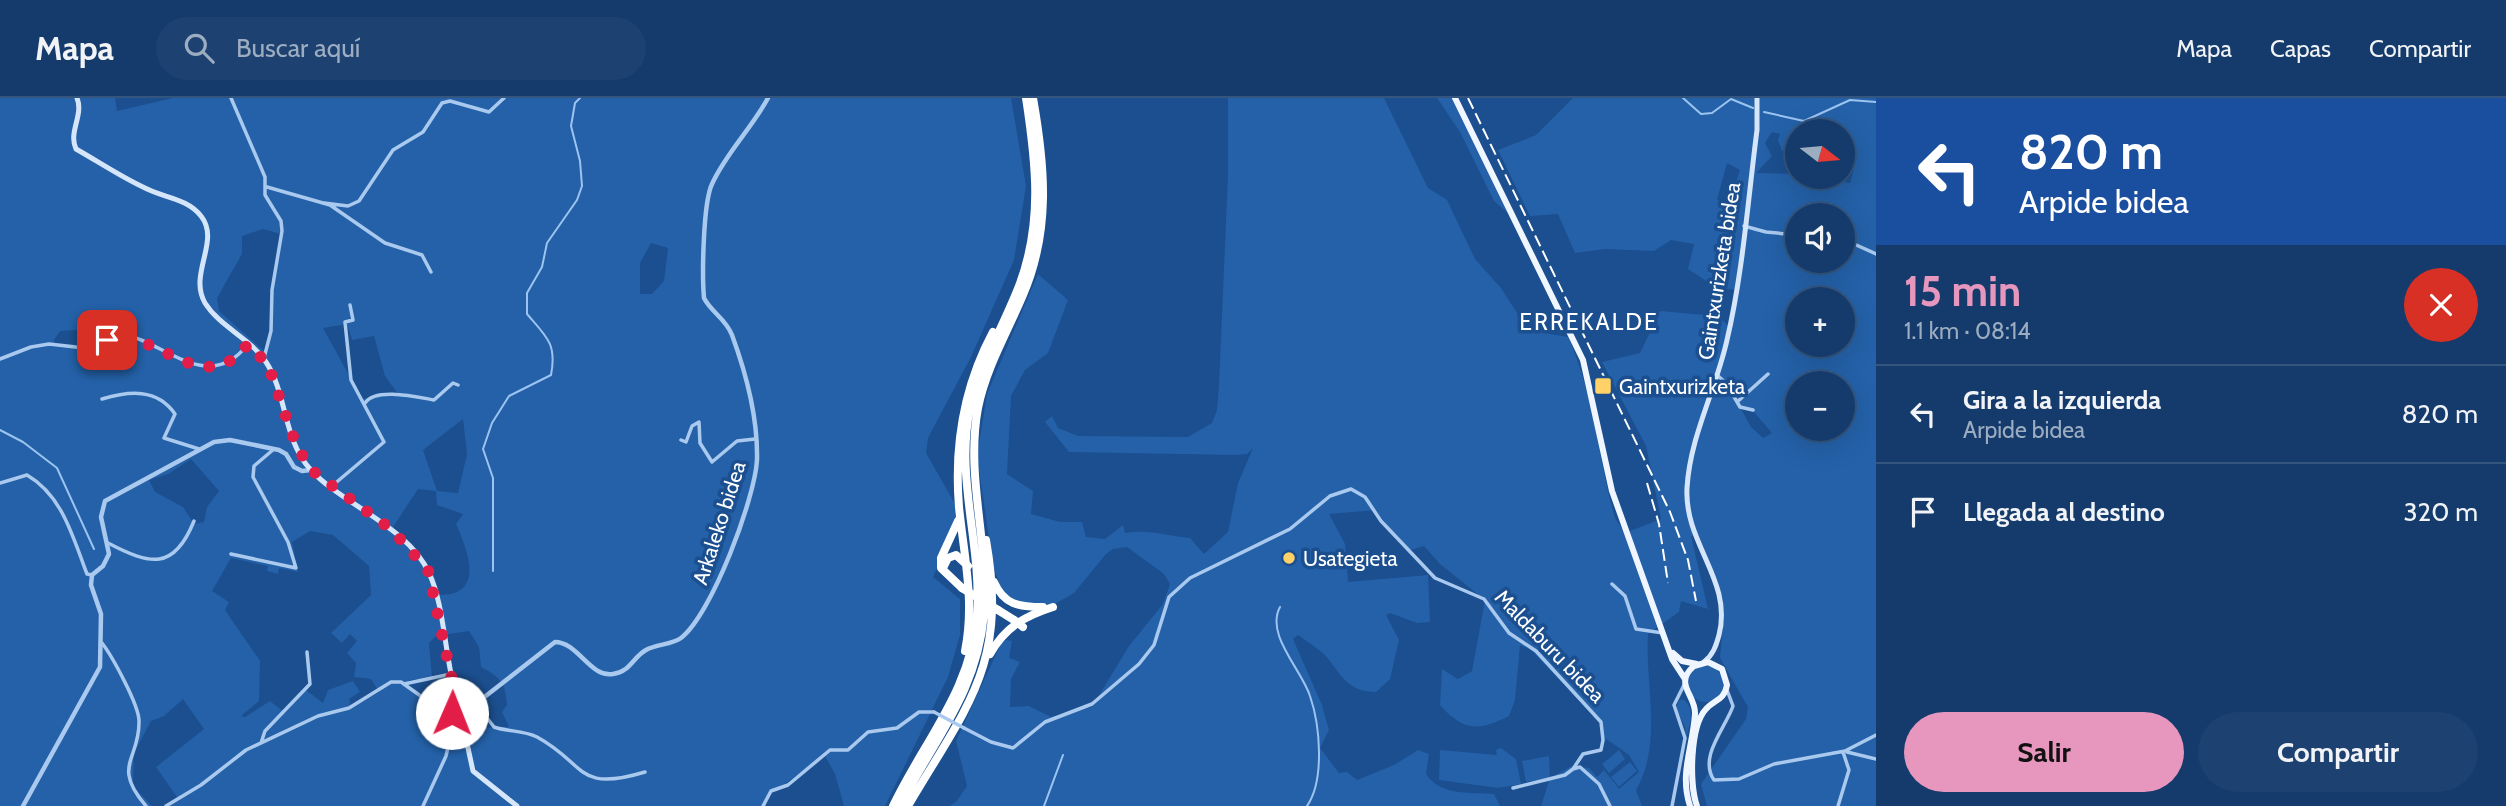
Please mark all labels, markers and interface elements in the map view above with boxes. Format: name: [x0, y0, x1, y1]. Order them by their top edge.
search box: [156, 17, 646, 80]
text: Mapa: [35, 28, 114, 68]
icon: search: [180, 29, 218, 67]
text: Buscar aquí: [236, 32, 360, 64]
text: Mapa: [2176, 34, 2232, 63]
text: Capas: [2270, 34, 2331, 63]
text: Compartir: [2369, 34, 2471, 63]
north arrow: [1785, 119, 1855, 189]
map controls: [1785, 119, 1855, 441]
text: 820 m: [2019, 122, 2163, 181]
icon: left: [1904, 126, 1995, 217]
street label: Gaintxurizketa bidea: [1693, 180, 1745, 362]
text: Arpide bidea: [2019, 182, 2189, 221]
button: sound: [1785, 203, 1855, 273]
text: 15 min: [1904, 265, 2021, 317]
button: close: [2404, 268, 2478, 342]
button: +: [1785, 287, 1855, 357]
district label: ERREKALDE: [1519, 308, 1659, 336]
pin: [77, 310, 137, 370]
text: 1.1 km · 08:14: [1904, 317, 2031, 345]
icon: arrive: [88, 321, 126, 359]
button: −: [1785, 371, 1855, 441]
place label: Gaintxurizketa: [1619, 374, 1745, 399]
marker: Gaintxurizketa: [1593, 376, 1613, 396]
text: Gira a la izquierda: [1963, 384, 2161, 416]
icon: left: [1904, 395, 1942, 433]
text: 820 m: [2402, 398, 2478, 430]
text: Arpide bidea: [1963, 416, 2085, 444]
street label: Arkaleko bidea: [687, 458, 751, 588]
icon: arrive: [1904, 493, 1942, 531]
text: Llegada al destino: [1963, 496, 2165, 528]
text: 320 m: [2404, 496, 2478, 528]
place label: Usategieta: [1303, 546, 1397, 571]
marker: Usategieta: [1281, 550, 1297, 566]
street label: Maldaburu bidea: [1490, 584, 1610, 708]
position arrow: [415, 676, 489, 750]
button: Salir: [1904, 712, 2184, 792]
button: Compartir: [2198, 712, 2478, 792]

